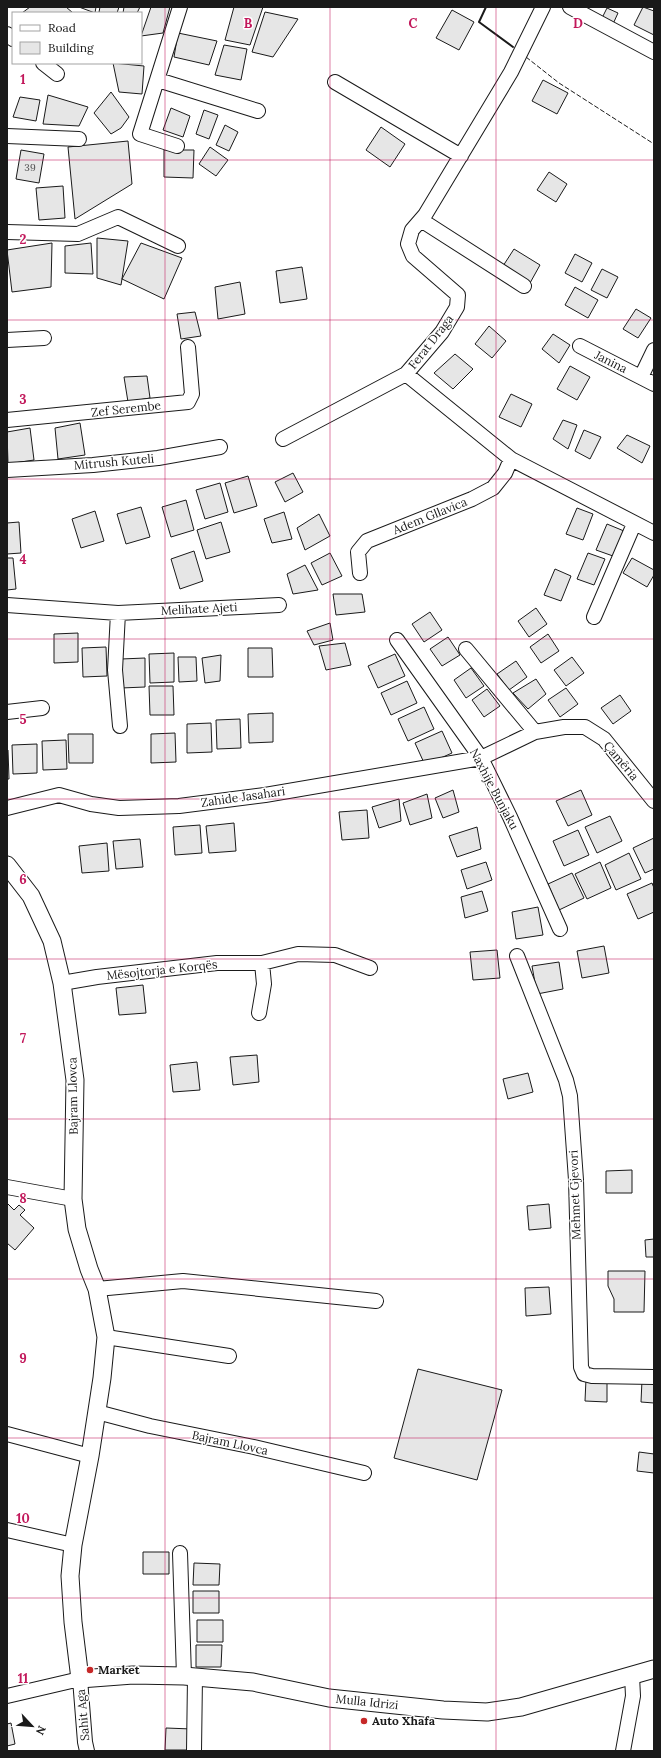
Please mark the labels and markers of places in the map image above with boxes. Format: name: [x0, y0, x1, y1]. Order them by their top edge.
place label: Market: [98, 1662, 141, 1677]
marker: Market: [85, 1665, 95, 1675]
place label: Auto Xhafa: [372, 1713, 436, 1728]
marker: Auto Xhafa: [359, 1716, 369, 1726]

